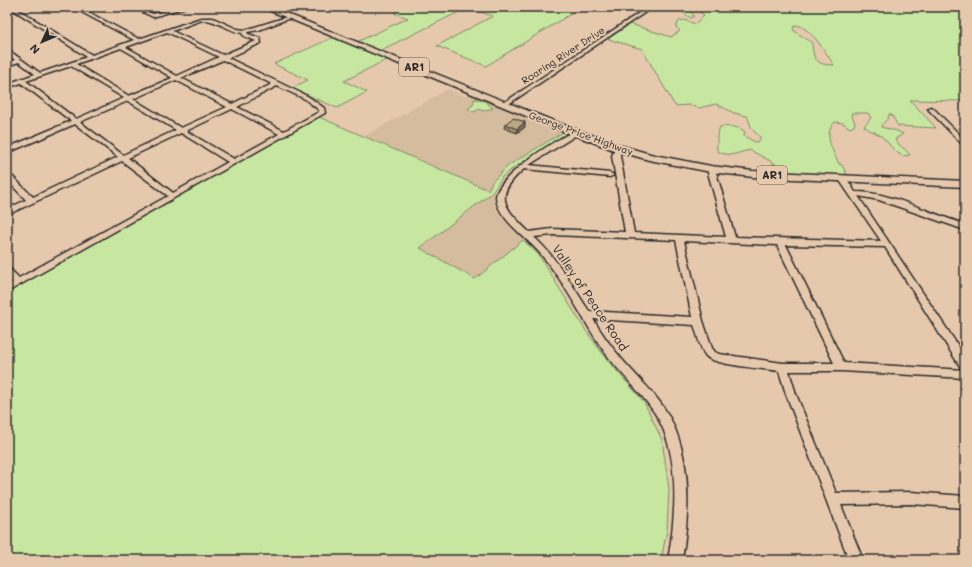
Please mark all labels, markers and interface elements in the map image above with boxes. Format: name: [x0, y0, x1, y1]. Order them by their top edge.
north arrow: [22, 22, 62, 62]
street label: Roaring River Drive: [519, 23, 607, 87]
text: N: [26, 41, 43, 58]
road number: AR1: [399, 58, 429, 76]
street label: George Price Highway: [527, 108, 635, 158]
road number: AR1: [757, 166, 787, 184]
street label: Valley of Peace Road: [549, 241, 633, 354]

